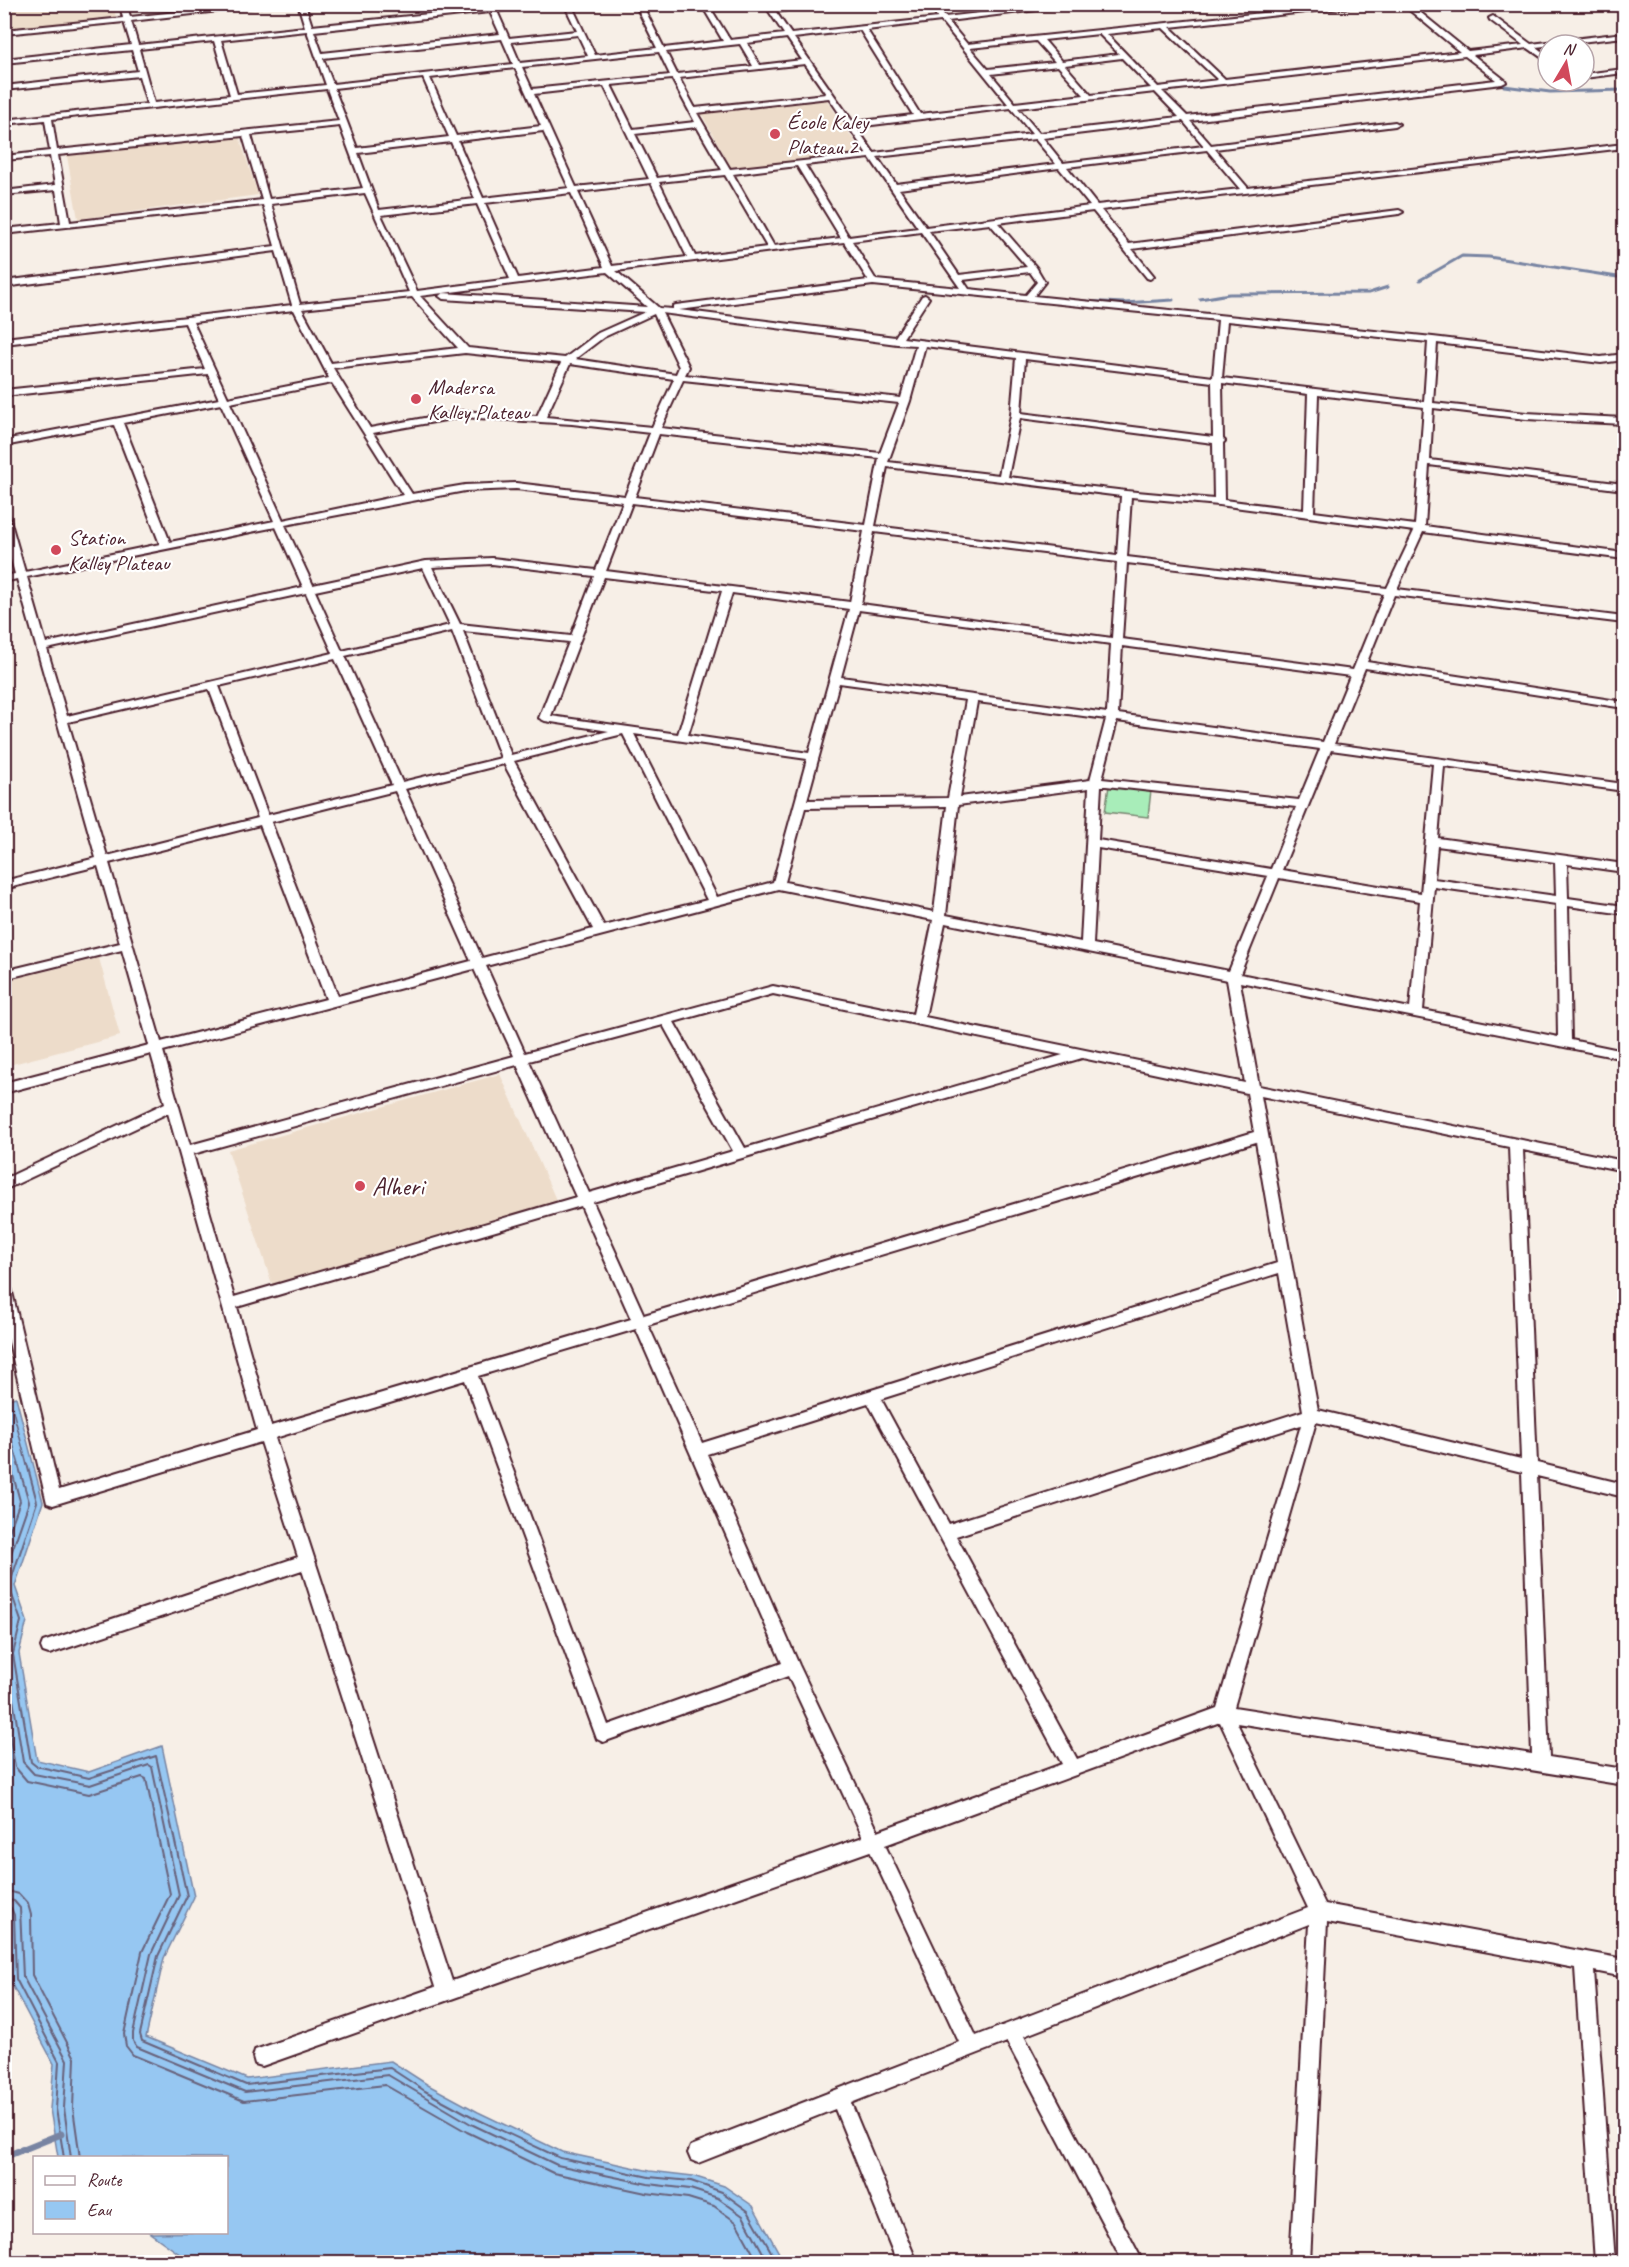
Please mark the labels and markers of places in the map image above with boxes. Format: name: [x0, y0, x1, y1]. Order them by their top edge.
place label: École Kaley Plateau 2: [787, 108, 871, 161]
marker: École Kaley Plateau 2: [768, 127, 782, 141]
place label: Madersa Kalley Plateau: [428, 373, 532, 426]
marker: Madersa Kalley Plateau: [409, 392, 423, 406]
place label: Station Kalley Plateau: [68, 524, 172, 577]
marker: Station Kalley Plateau: [49, 543, 63, 557]
place label: Alheri: [372, 1170, 427, 1203]
marker: Alheri: [353, 1179, 367, 1193]

